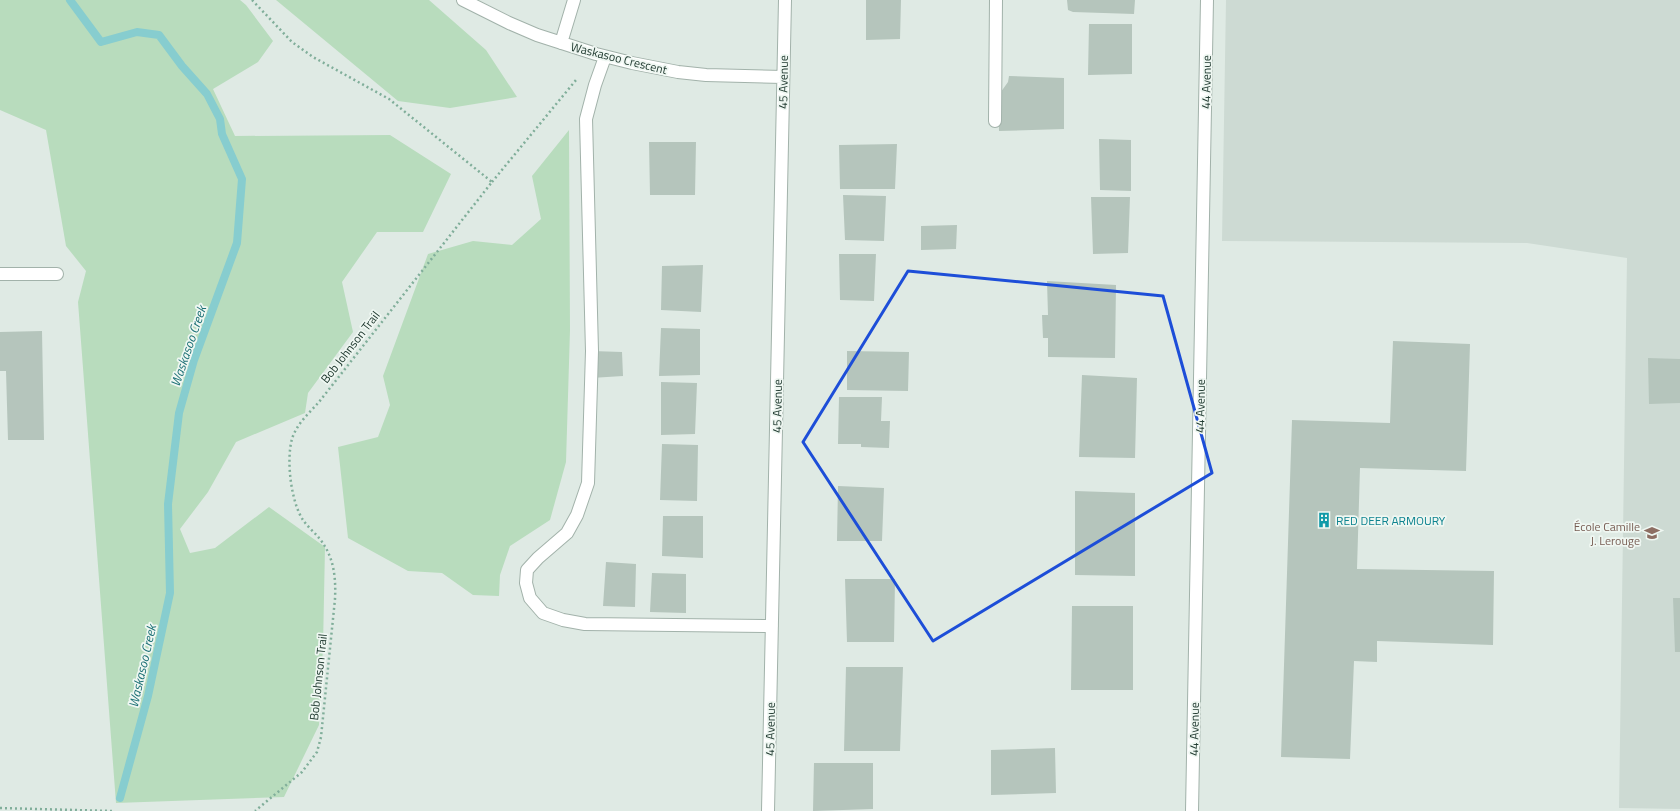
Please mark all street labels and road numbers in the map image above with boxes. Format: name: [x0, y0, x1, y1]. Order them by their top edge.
street label: Waskasoo Crescent: [569, 37, 670, 79]
street label: 45 Avenue: [773, 55, 793, 109]
street label: 44 Avenue: [1196, 55, 1216, 109]
street label: Bob Johnson Trail: [316, 307, 384, 387]
street label: 45 Avenue: [767, 379, 787, 433]
street label: 44 Avenue: [1190, 379, 1210, 433]
street label: Bob Johnson Trail: [304, 633, 332, 721]
street label: 45 Avenue: [760, 702, 780, 756]
street label: 44 Avenue: [1184, 702, 1204, 756]

